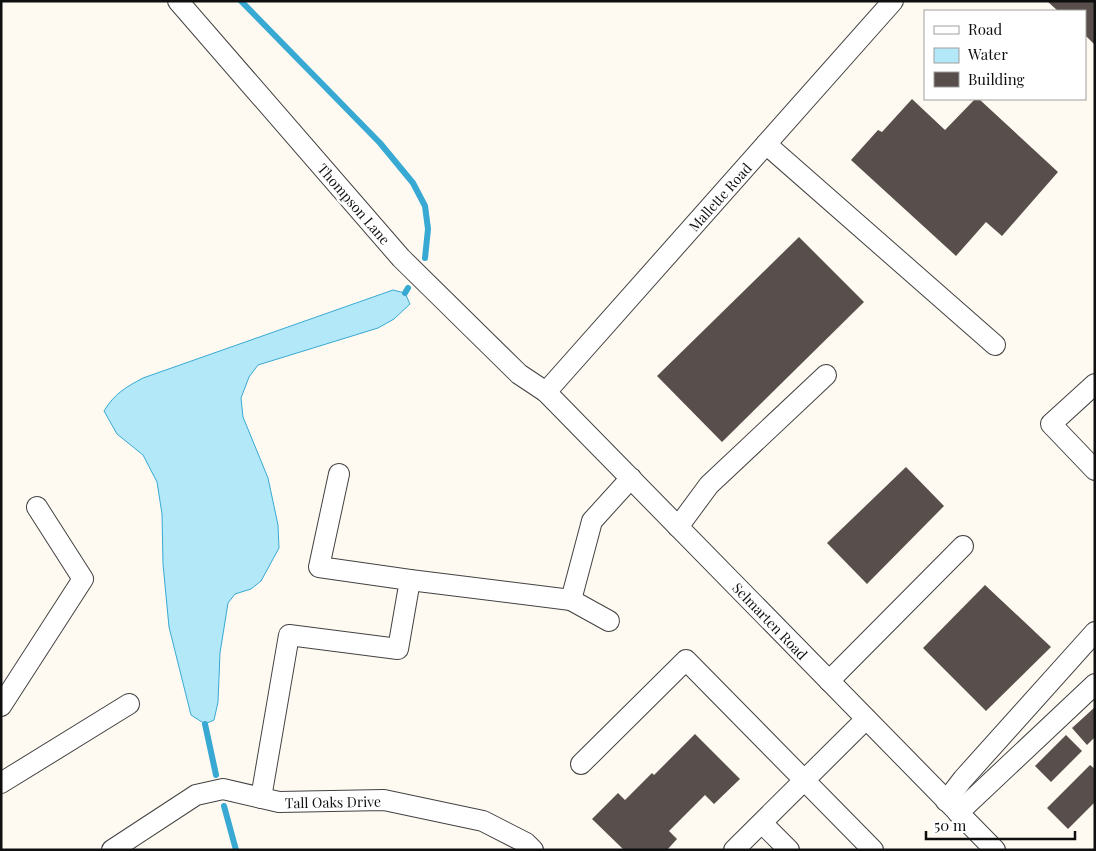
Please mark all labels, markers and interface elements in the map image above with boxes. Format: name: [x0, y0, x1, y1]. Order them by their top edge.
legend: [924, 10, 1086, 100]
text: Road: [968, 19, 1002, 39]
text: Water: [967, 44, 1008, 64]
text: Building: [968, 69, 1025, 89]
street label: Thompson Lane: [314, 159, 394, 249]
street label: Mallette Road: [684, 159, 756, 235]
street label: Selmarten Road: [728, 578, 812, 664]
street label: Tall Oaks Drive: [285, 792, 381, 812]
scale bar: [926, 808, 1075, 840]
text: 50 m: [934, 815, 967, 835]

